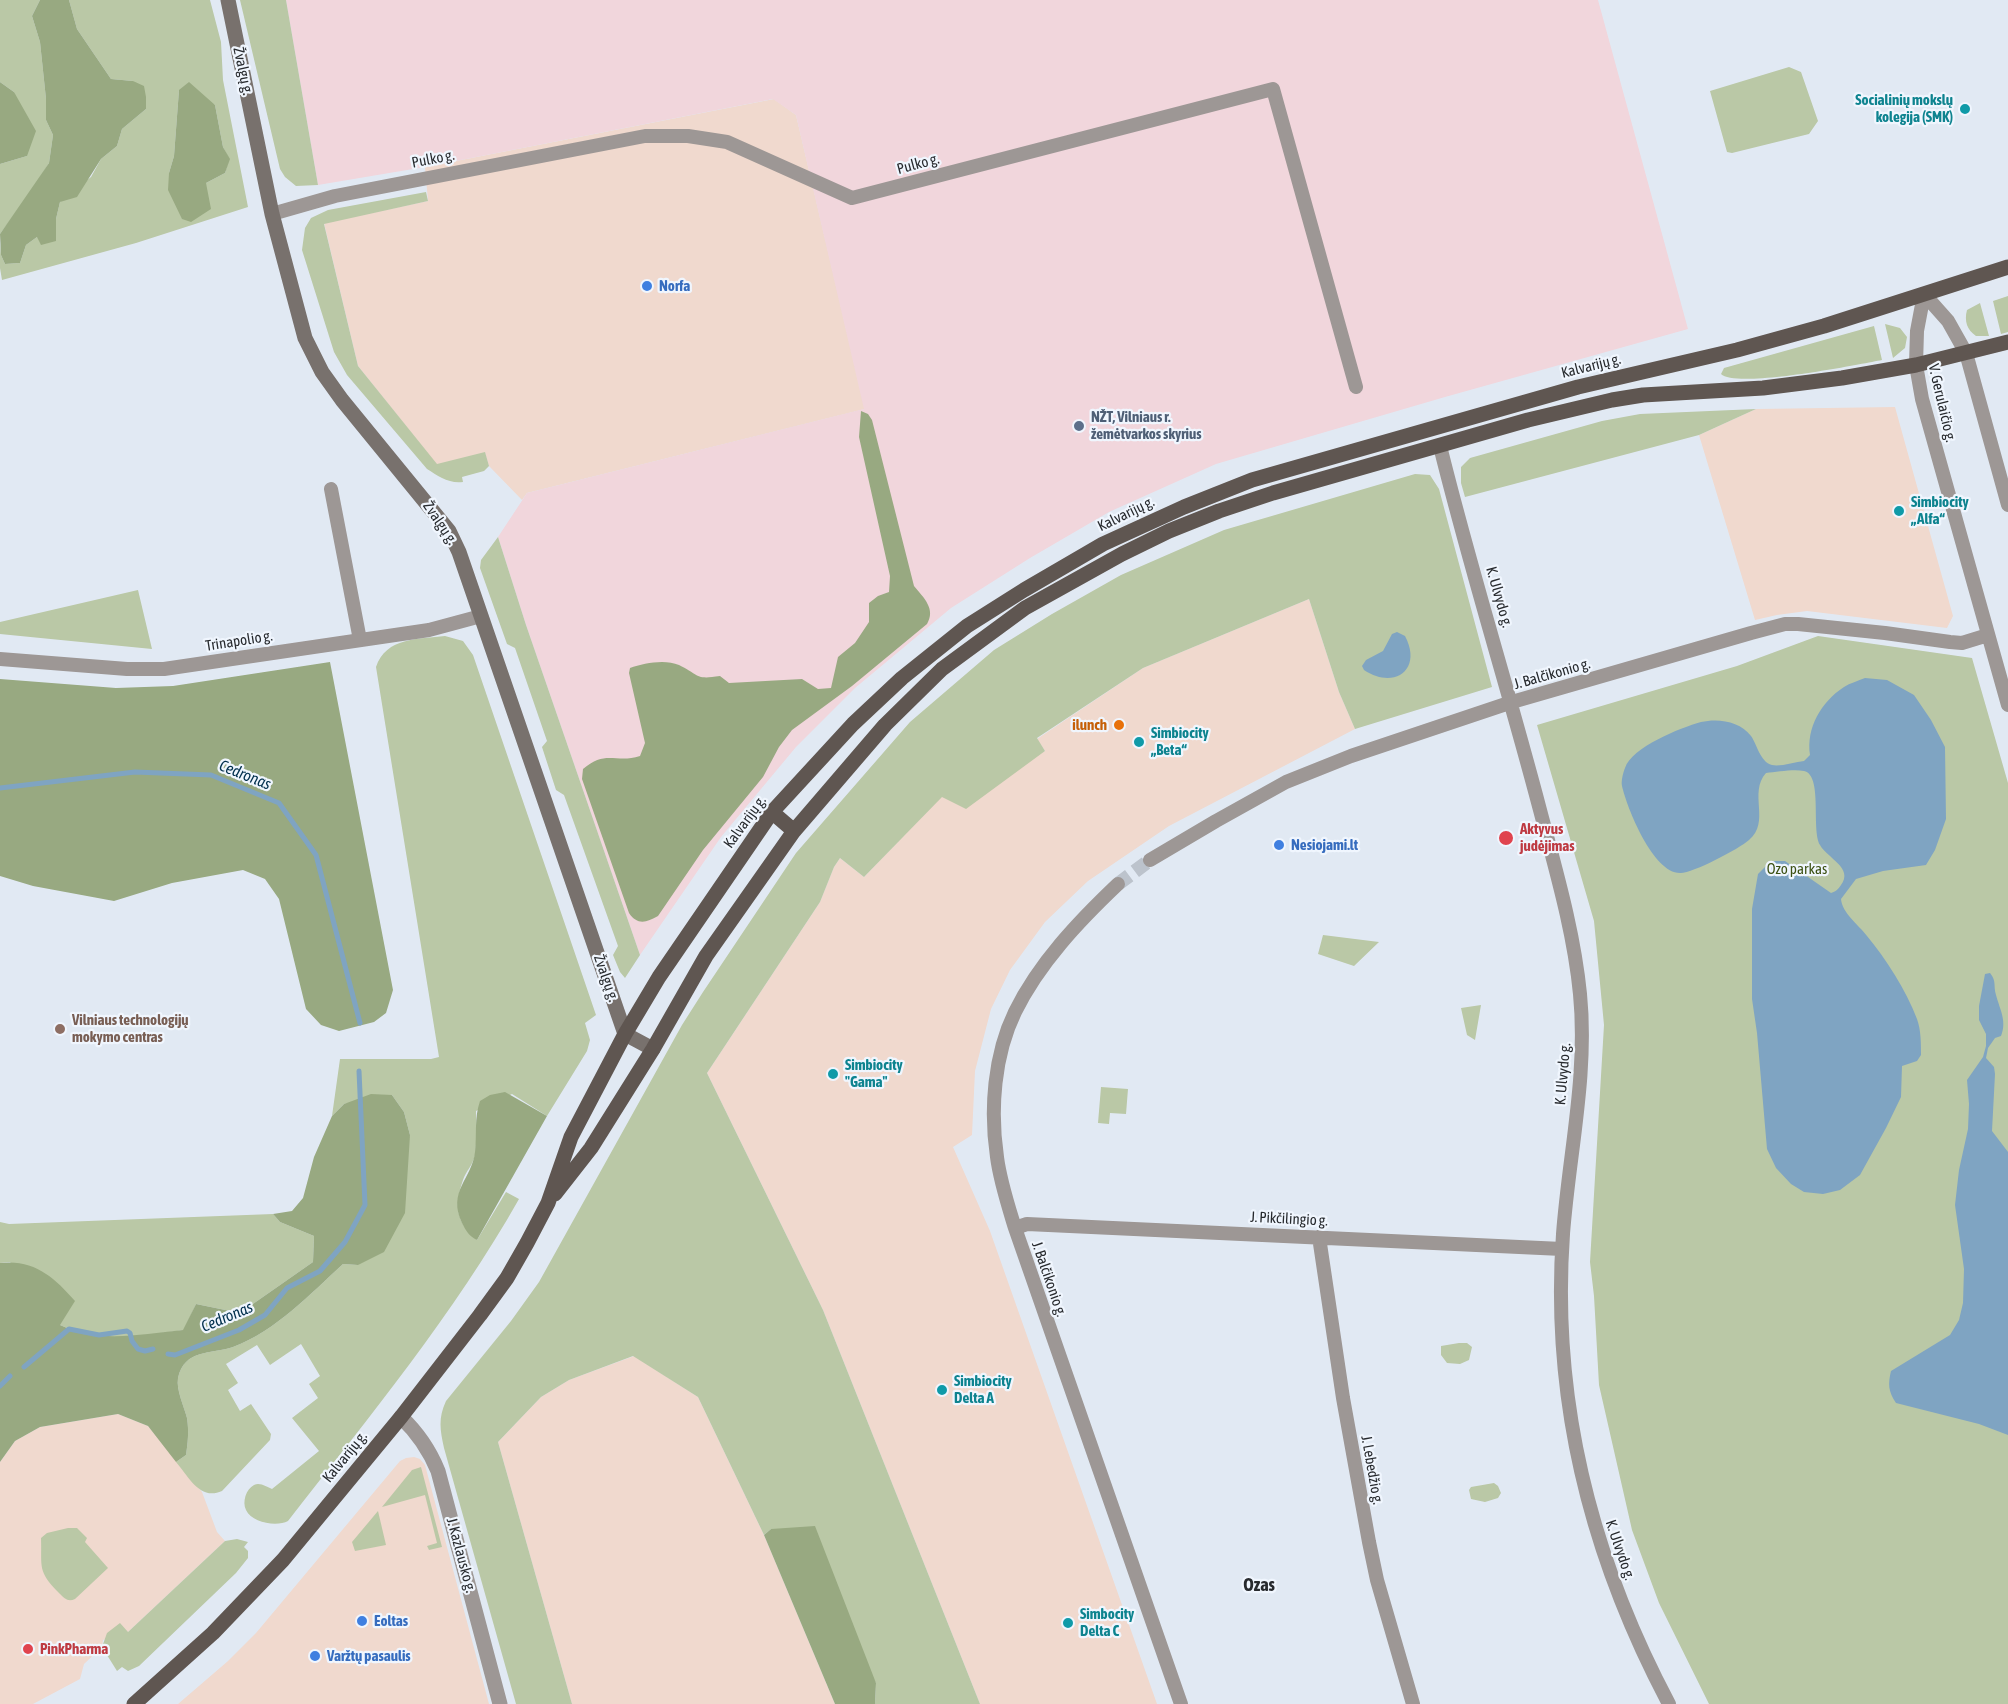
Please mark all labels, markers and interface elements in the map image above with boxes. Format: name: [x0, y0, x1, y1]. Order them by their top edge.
street label: Žvalgų g.: [229, 45, 257, 97]
place label: Socialinių mokslų kolegija (SMK): [1855, 91, 1953, 126]
marker: Socialinių mokslų kolegija (SMK): [1958, 102, 1972, 116]
street label: Pulko g.: [410, 146, 456, 172]
street label: Pulko g.: [895, 150, 941, 178]
place label: Norfa: [659, 277, 690, 295]
marker: Norfa: [640, 279, 654, 293]
street label: Kalvarijų g.: [1559, 350, 1623, 382]
street label: V. Gerulaičio g.: [1924, 362, 1960, 444]
place label: NŽT, Vilniaus r. žemėtvarkos skyrius: [1091, 408, 1202, 443]
marker: NŽT, Vilniaus r. žemėtvarkos skyrius: [1072, 419, 1086, 433]
street label: Kalvarijų g.: [1095, 493, 1157, 535]
place label: Simbiocity „Alfa“: [1911, 493, 1969, 528]
street label: Žvalgų g.: [419, 498, 461, 548]
marker: Simbiocity „Alfa“: [1892, 504, 1906, 518]
street label: K. Ulvydo g.: [1482, 565, 1516, 629]
street label: Trinapolio g.: [204, 627, 274, 655]
street label: J. Balčikonio g.: [1512, 655, 1592, 693]
place label: ilunch: [1072, 716, 1107, 734]
marker: ilunch: [1112, 718, 1126, 732]
place label: Simbiocity „Beta“: [1151, 724, 1209, 759]
marker: Simbiocity „Beta“: [1132, 735, 1146, 749]
water label: Cedronas: [216, 756, 274, 794]
street label: Kalvarijų g.: [720, 792, 770, 852]
place label: Aktyvus judėjimas: [1520, 820, 1575, 855]
marker: Aktyvus judėjimas: [1497, 829, 1515, 847]
place label: Nesiojami.lt: [1291, 836, 1358, 854]
marker: Nesiojami.lt: [1272, 838, 1286, 852]
park label: Ozo parkas: [1767, 860, 1827, 878]
street label: Žvalgų g.: [590, 952, 622, 1004]
place label: Vilniaus technologijų mokymo centras: [72, 1011, 189, 1046]
marker: Vilniaus technologijų mokymo centras: [53, 1022, 67, 1036]
street label: K. Ulvydo g.: [1551, 1042, 1575, 1106]
place label: Simbiocity "Gama": [845, 1056, 903, 1091]
marker: Simbiocity "Gama": [826, 1067, 840, 1081]
street label: J. Pikčilingio g.: [1250, 1208, 1328, 1230]
street label: J. Balčikonio g.: [1028, 1239, 1070, 1319]
water label: Cedronas: [198, 1298, 256, 1336]
place label: Simbiocity Delta A: [954, 1372, 1012, 1407]
marker: Simbiocity Delta A: [935, 1383, 949, 1397]
street label: Kalvarijų g.: [319, 1428, 371, 1486]
street label: J. Lebedžio g.: [1357, 1434, 1387, 1506]
street label: J. Kazlausko g.: [442, 1516, 480, 1594]
street label: K. Ulvydo g.: [1601, 1518, 1639, 1582]
district label: Ozas: [1243, 1574, 1275, 1596]
place label: Simbocity Delta C: [1080, 1605, 1134, 1640]
place label: Eoltas: [374, 1612, 408, 1630]
marker: Eoltas: [355, 1614, 369, 1628]
marker: Simbocity Delta C: [1061, 1616, 1075, 1630]
place label: PinkPharma: [40, 1640, 108, 1658]
marker: PinkPharma: [21, 1642, 35, 1656]
place label: Varžtų pasaulis: [327, 1647, 411, 1665]
marker: Varžtų pasaulis: [308, 1649, 322, 1663]

